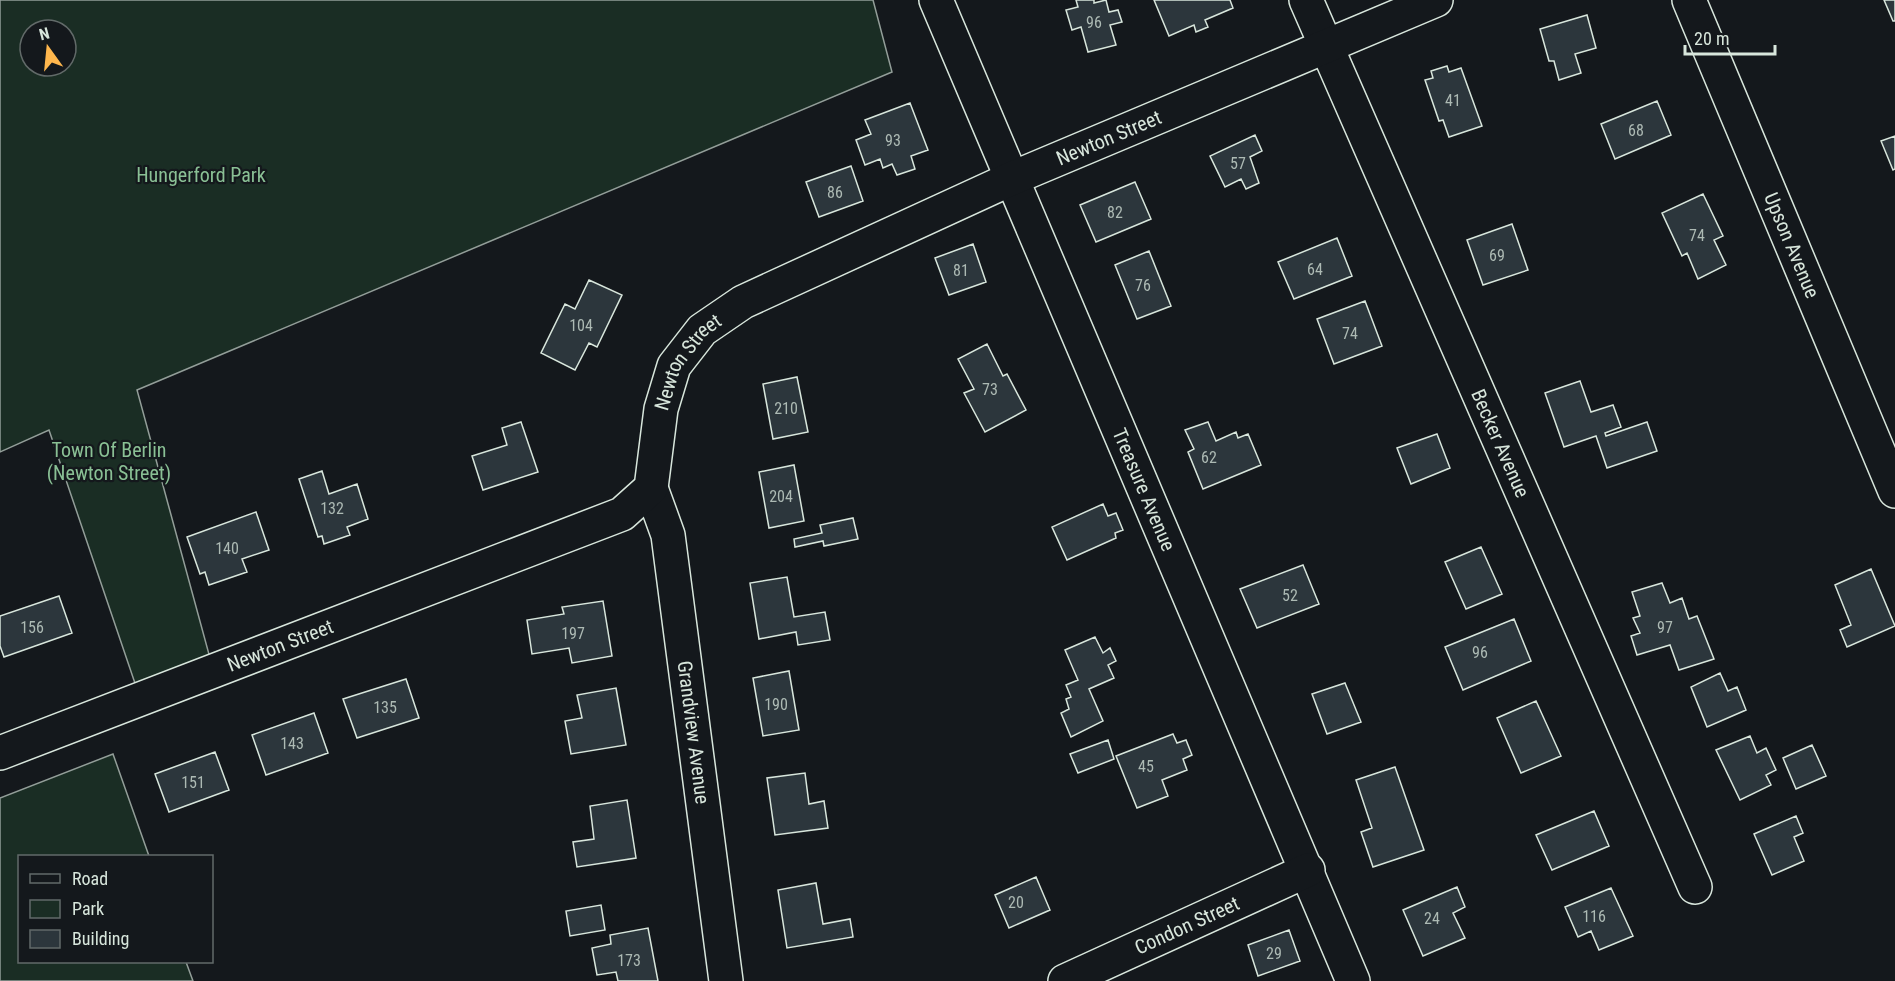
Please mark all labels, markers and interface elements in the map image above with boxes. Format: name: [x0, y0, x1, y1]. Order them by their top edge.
house number: 96: [1086, 13, 1102, 32]
north arrow: [18, 18, 78, 78]
scale bar: [1685, 18, 1775, 56]
text: N: [37, 24, 51, 44]
text: 20 m: [1694, 28, 1729, 49]
house number: 41: [1445, 91, 1461, 110]
street label: Newton Street: [1053, 105, 1165, 170]
house number: 68: [1628, 121, 1644, 140]
house number: 93: [885, 131, 901, 150]
house number: 57: [1230, 154, 1246, 173]
park label: Hungerford Park: [136, 163, 266, 187]
house number: 86: [827, 183, 843, 202]
street label: Upson Avenue: [1759, 189, 1825, 302]
house number: 82: [1107, 203, 1123, 222]
house number: 74: [1689, 226, 1705, 245]
house number: 69: [1489, 246, 1505, 265]
house number: 64: [1307, 260, 1323, 279]
house number: 81: [953, 261, 969, 280]
house number: 76: [1135, 276, 1151, 295]
street label: Newton Street: [649, 309, 726, 413]
house number: 104: [569, 316, 593, 335]
house number: 74: [1342, 324, 1358, 343]
house number: 73: [982, 380, 998, 399]
street label: Becker Avenue: [1466, 385, 1535, 501]
house number: 210: [774, 399, 798, 418]
street label: Treasure Avenue: [1107, 425, 1181, 555]
park label: Town Of Berlin (Newton Street): [47, 438, 171, 485]
house number: 62: [1201, 448, 1217, 467]
house number: 204: [769, 487, 793, 506]
house number: 132: [320, 499, 344, 518]
house number: 140: [215, 539, 239, 558]
house number: 52: [1282, 586, 1298, 605]
street label: Newton Street: [224, 614, 337, 677]
house number: 156: [20, 618, 44, 637]
house number: 97: [1657, 618, 1673, 637]
house number: 197: [561, 624, 585, 643]
house number: 96: [1472, 643, 1488, 662]
street label: Grandview Avenue: [672, 659, 715, 806]
house number: 190: [764, 695, 788, 714]
house number: 135: [373, 698, 397, 717]
house number: 143: [280, 734, 304, 753]
house number: 45: [1138, 757, 1154, 776]
house number: 151: [181, 773, 205, 792]
legend: [18, 855, 213, 963]
text: Road: [72, 868, 108, 889]
street label: Condon Street: [1131, 891, 1243, 960]
house number: 20: [1008, 893, 1024, 912]
text: Park: [72, 898, 104, 919]
house number: 116: [1582, 907, 1606, 926]
house number: 24: [1424, 909, 1440, 928]
text: Building: [72, 928, 129, 949]
house number: 29: [1266, 944, 1282, 963]
house number: 173: [617, 951, 641, 970]

